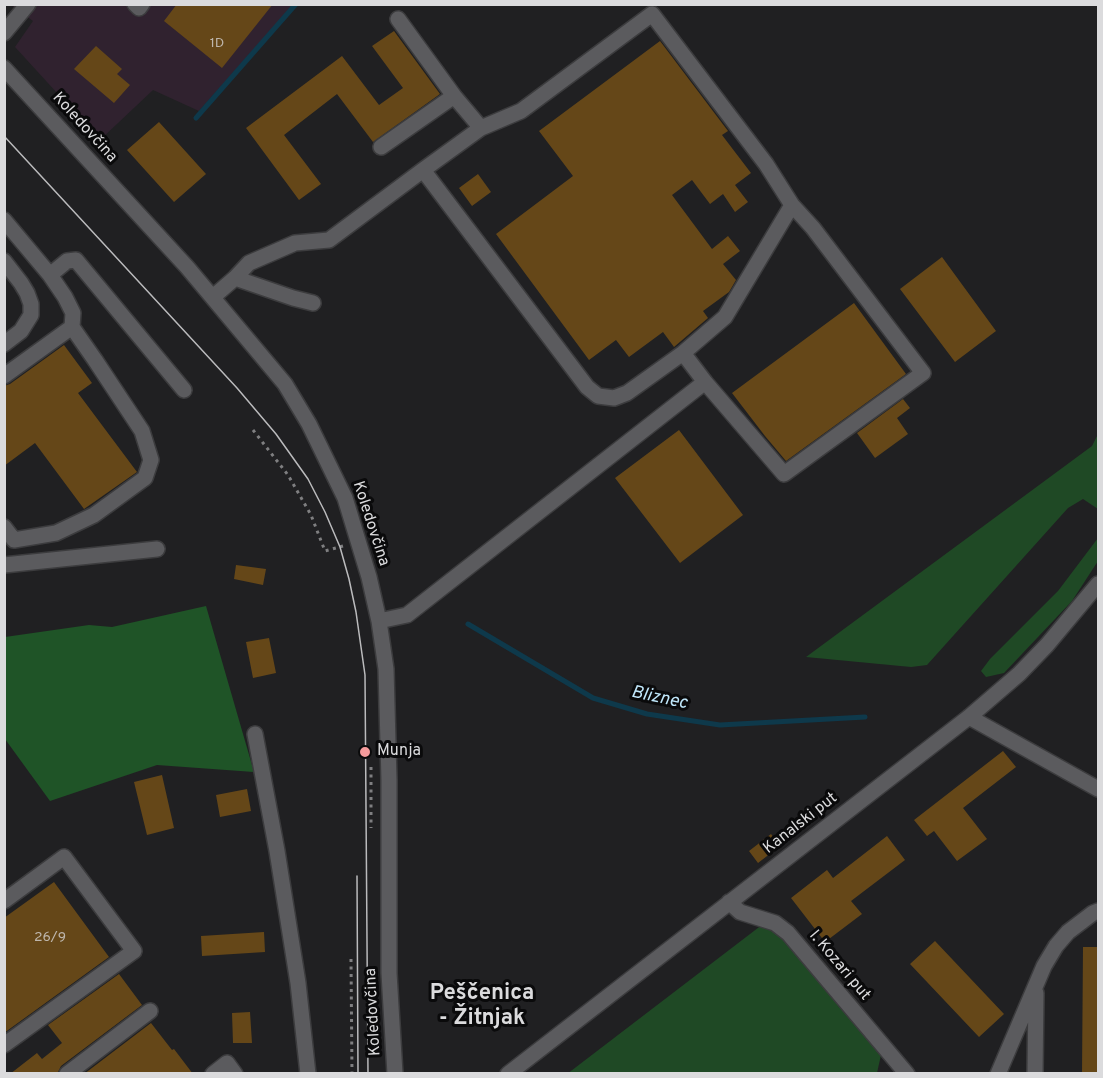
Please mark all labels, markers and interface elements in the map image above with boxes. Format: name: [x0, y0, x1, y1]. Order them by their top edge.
house number: 1D: [210, 36, 224, 52]
street label: Koledovčina: [47, 89, 121, 167]
street label: Koledovčina: [347, 479, 393, 569]
water label: Bliznec: [629, 683, 689, 715]
place label: Munja: [377, 742, 421, 762]
marker: Munja: [358, 745, 372, 759]
street label: Kanalski put: [760, 789, 842, 859]
street label: I. Kozari put: [804, 927, 874, 1005]
house number: 26/9: [34, 930, 66, 946]
street label: Koledovčina: [362, 968, 386, 1056]
district label: Peščenica - Žitnjak: [430, 982, 534, 1034]

